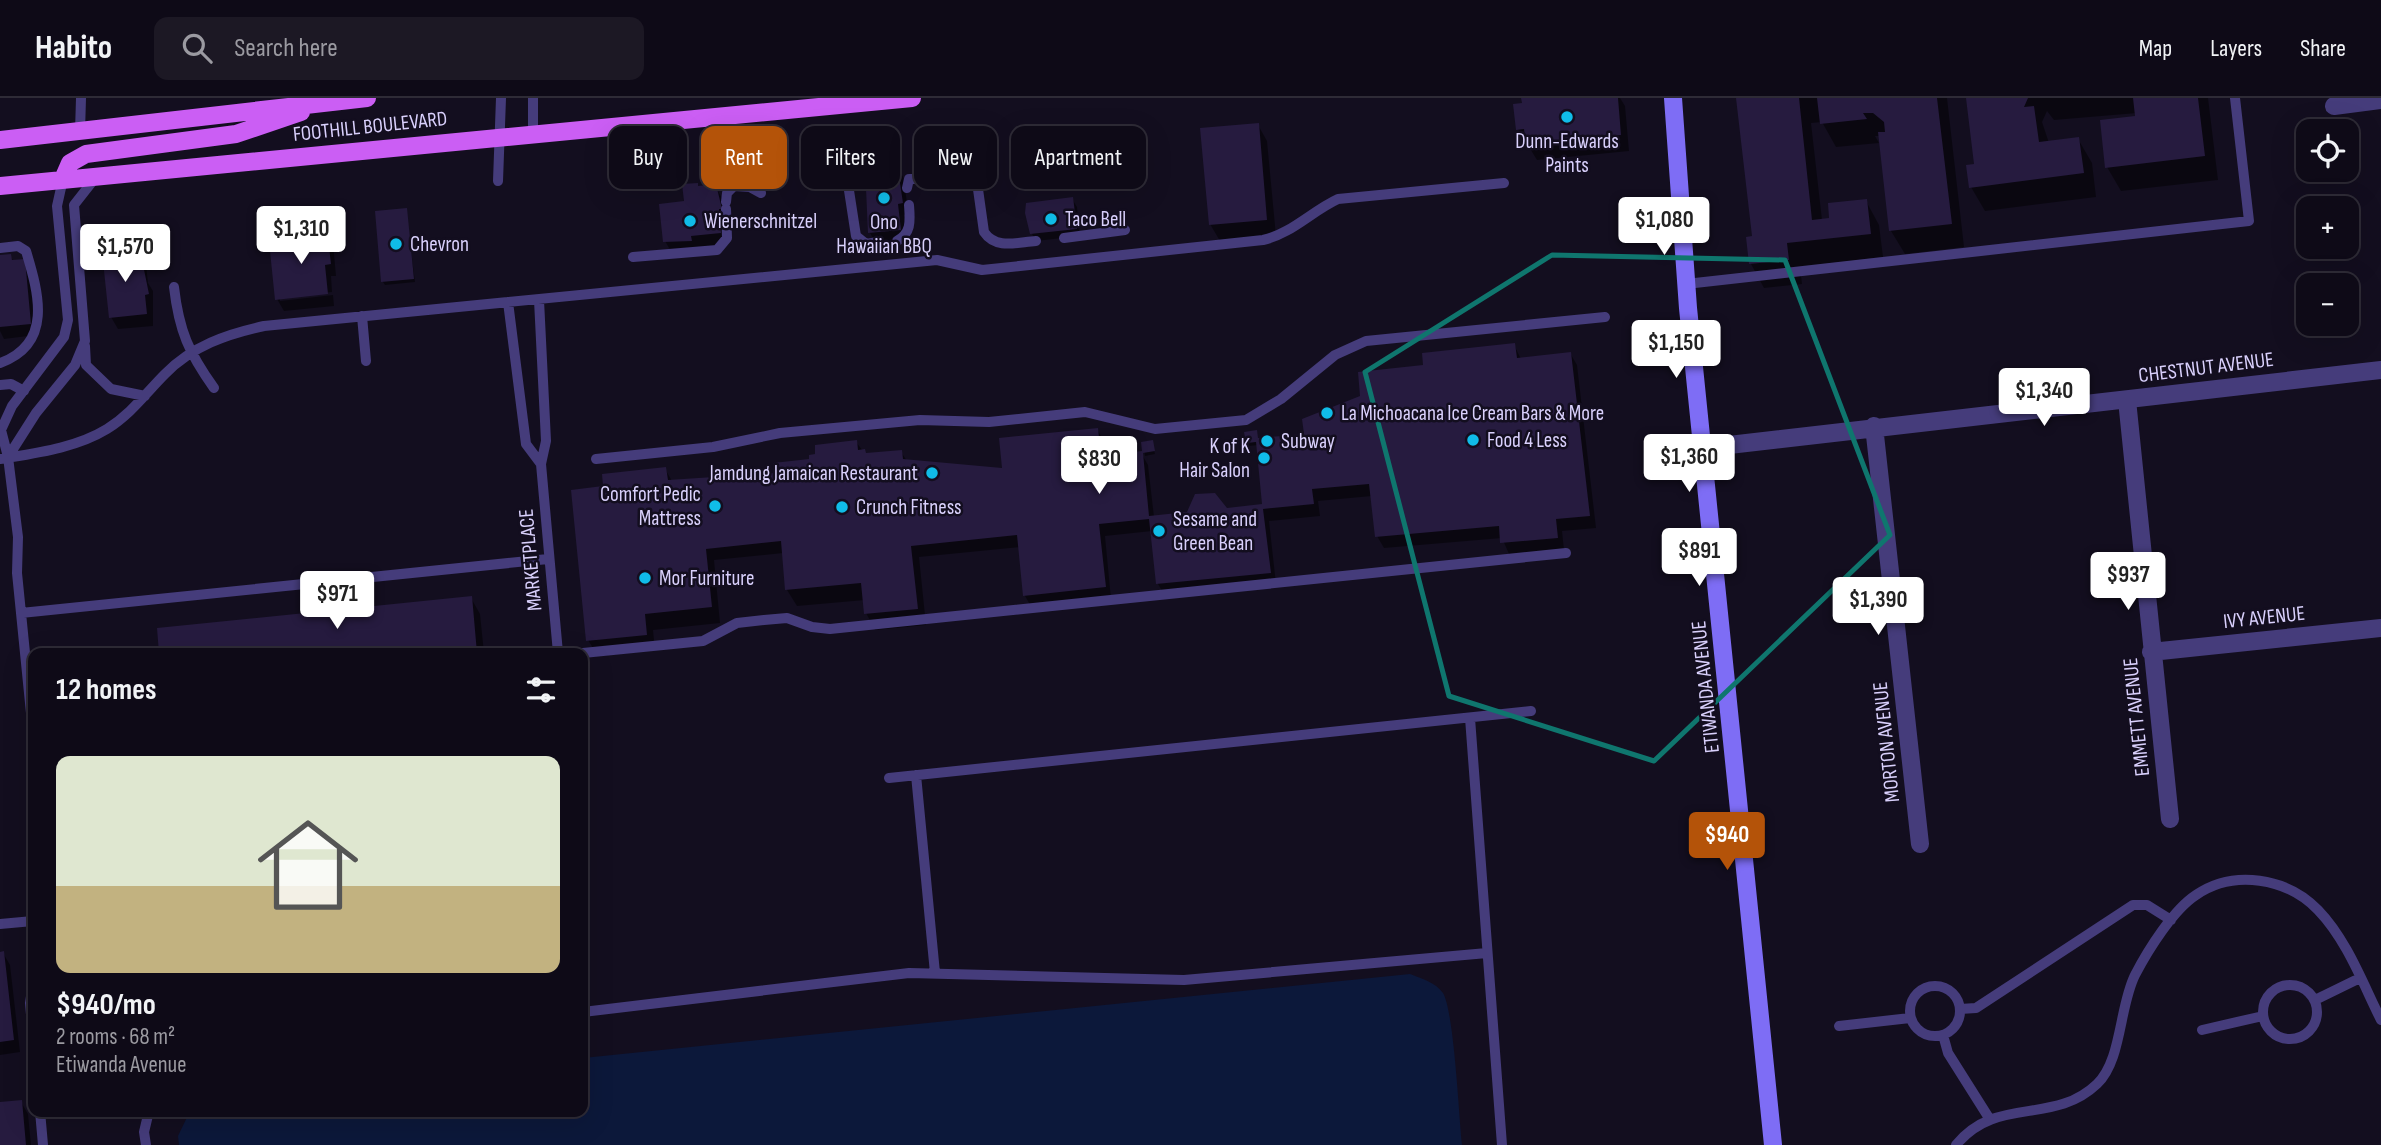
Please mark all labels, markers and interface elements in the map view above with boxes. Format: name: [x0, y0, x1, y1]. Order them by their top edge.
search box: [154, 17, 644, 80]
text: Habito: [35, 28, 112, 68]
icon: search: [178, 29, 216, 67]
text: Search here: [234, 33, 338, 64]
text: Map: [2139, 34, 2172, 63]
text: Layers: [2210, 34, 2262, 63]
text: Share: [2300, 34, 2346, 63]
street label: FOOTHILL BOULEVARD: [292, 106, 448, 147]
marker: Dunn-Edwards Paints: [1559, 109, 1575, 125]
map controls: [2296, 119, 2359, 336]
button: locate: [2296, 119, 2359, 182]
chip: Buy: [609, 126, 687, 189]
chip: Rent: [701, 126, 787, 189]
chip: Filters: [801, 126, 900, 189]
chip: New: [914, 126, 997, 189]
chip: Apartment: [1011, 126, 1146, 189]
place label: Dunn-Edwards Paints: [1515, 129, 1619, 178]
marker: Ono Hawaiian BBQ: [876, 190, 892, 206]
button: +: [2296, 196, 2359, 259]
pin: $1,080: [1607, 198, 1721, 257]
pin: $1,310: [244, 206, 358, 266]
text: $1,080: [1634, 206, 1694, 234]
place label: Taco Bell: [1065, 207, 1126, 232]
place label: Wienerschnitzel: [704, 209, 817, 234]
place label: Ono Hawaiian BBQ: [836, 210, 932, 259]
marker: Taco Bell: [1043, 211, 1059, 227]
marker: Wienerschnitzel: [682, 213, 698, 229]
text: $1,310: [273, 215, 329, 243]
pin: $1,570: [68, 225, 182, 284]
place label: Chevron: [410, 232, 469, 257]
text: $1,570: [96, 233, 154, 261]
marker: Chevron: [388, 236, 404, 252]
button: −: [2296, 273, 2359, 336]
pin: $1,150: [1619, 320, 1733, 380]
text: $1,150: [1648, 329, 1704, 357]
street label: CHESTNUT AVENUE: [2137, 347, 2275, 388]
pin: $1,340: [1987, 368, 2101, 428]
text: $1,340: [2015, 377, 2073, 405]
place label: La Michoacana Ice Cream Bars & More: [1341, 401, 1604, 426]
marker: La Michoacana Ice Cream Bars & More: [1319, 405, 1335, 421]
place label: Food 4 Less: [1487, 428, 1567, 453]
place label: Subway: [1281, 429, 1335, 454]
marker: Food 4 Less: [1465, 432, 1481, 448]
marker: Subway: [1259, 433, 1275, 449]
place label: K of K Hair Salon: [1179, 434, 1250, 483]
pin: $1,360: [1632, 434, 1746, 494]
pin: $830: [1058, 436, 1140, 496]
text: $1,360: [1660, 443, 1718, 471]
text: $830: [1077, 445, 1121, 473]
marker: K of K Hair Salon: [1256, 450, 1272, 466]
place label: Jamdung Jamaican Restaurant: [709, 461, 918, 486]
marker: Jamdung Jamaican Restaurant: [924, 465, 940, 481]
place label: Comfort Pedic Mattress: [600, 482, 701, 531]
place label: Crunch Fitness: [856, 495, 961, 520]
marker: Comfort Pedic Mattress: [707, 498, 723, 514]
marker: Crunch Fitness: [834, 499, 850, 515]
place label: Sesame and Green Bean: [1173, 507, 1257, 556]
street label: MARKETPLACE: [514, 508, 547, 612]
marker: Sesame and Green Bean: [1151, 523, 1167, 539]
pin: $891: [1658, 528, 1740, 588]
text: $891: [1678, 537, 1720, 565]
pin: $937: [2087, 552, 2169, 612]
text: $937: [2107, 561, 2150, 589]
place label: Mor Furniture: [659, 566, 755, 591]
marker: Mor Furniture: [637, 570, 653, 586]
pin: $971: [296, 572, 378, 631]
pin: $1,390: [1821, 578, 1935, 637]
text: $971: [316, 580, 358, 608]
text: $1,390: [1849, 586, 1907, 614]
street label: IVY AVENUE: [2222, 601, 2306, 634]
street label: ETIWANDA AVENUE: [1686, 620, 1725, 754]
street label: EMMETT AVENUE: [2118, 656, 2155, 777]
icon: filters: [522, 671, 560, 709]
text: 12 homes: [56, 672, 157, 708]
street label: MORTON AVENUE: [1868, 680, 1905, 803]
icon: home: [245, 802, 371, 928]
pin: $940: [1686, 812, 1768, 872]
text: $940: [1705, 821, 1749, 849]
text: $940/mo: [56, 987, 156, 1023]
text: 2 rooms · 68 m²: [56, 1023, 175, 1051]
text: Etiwanda Avenue: [56, 1051, 186, 1079]

